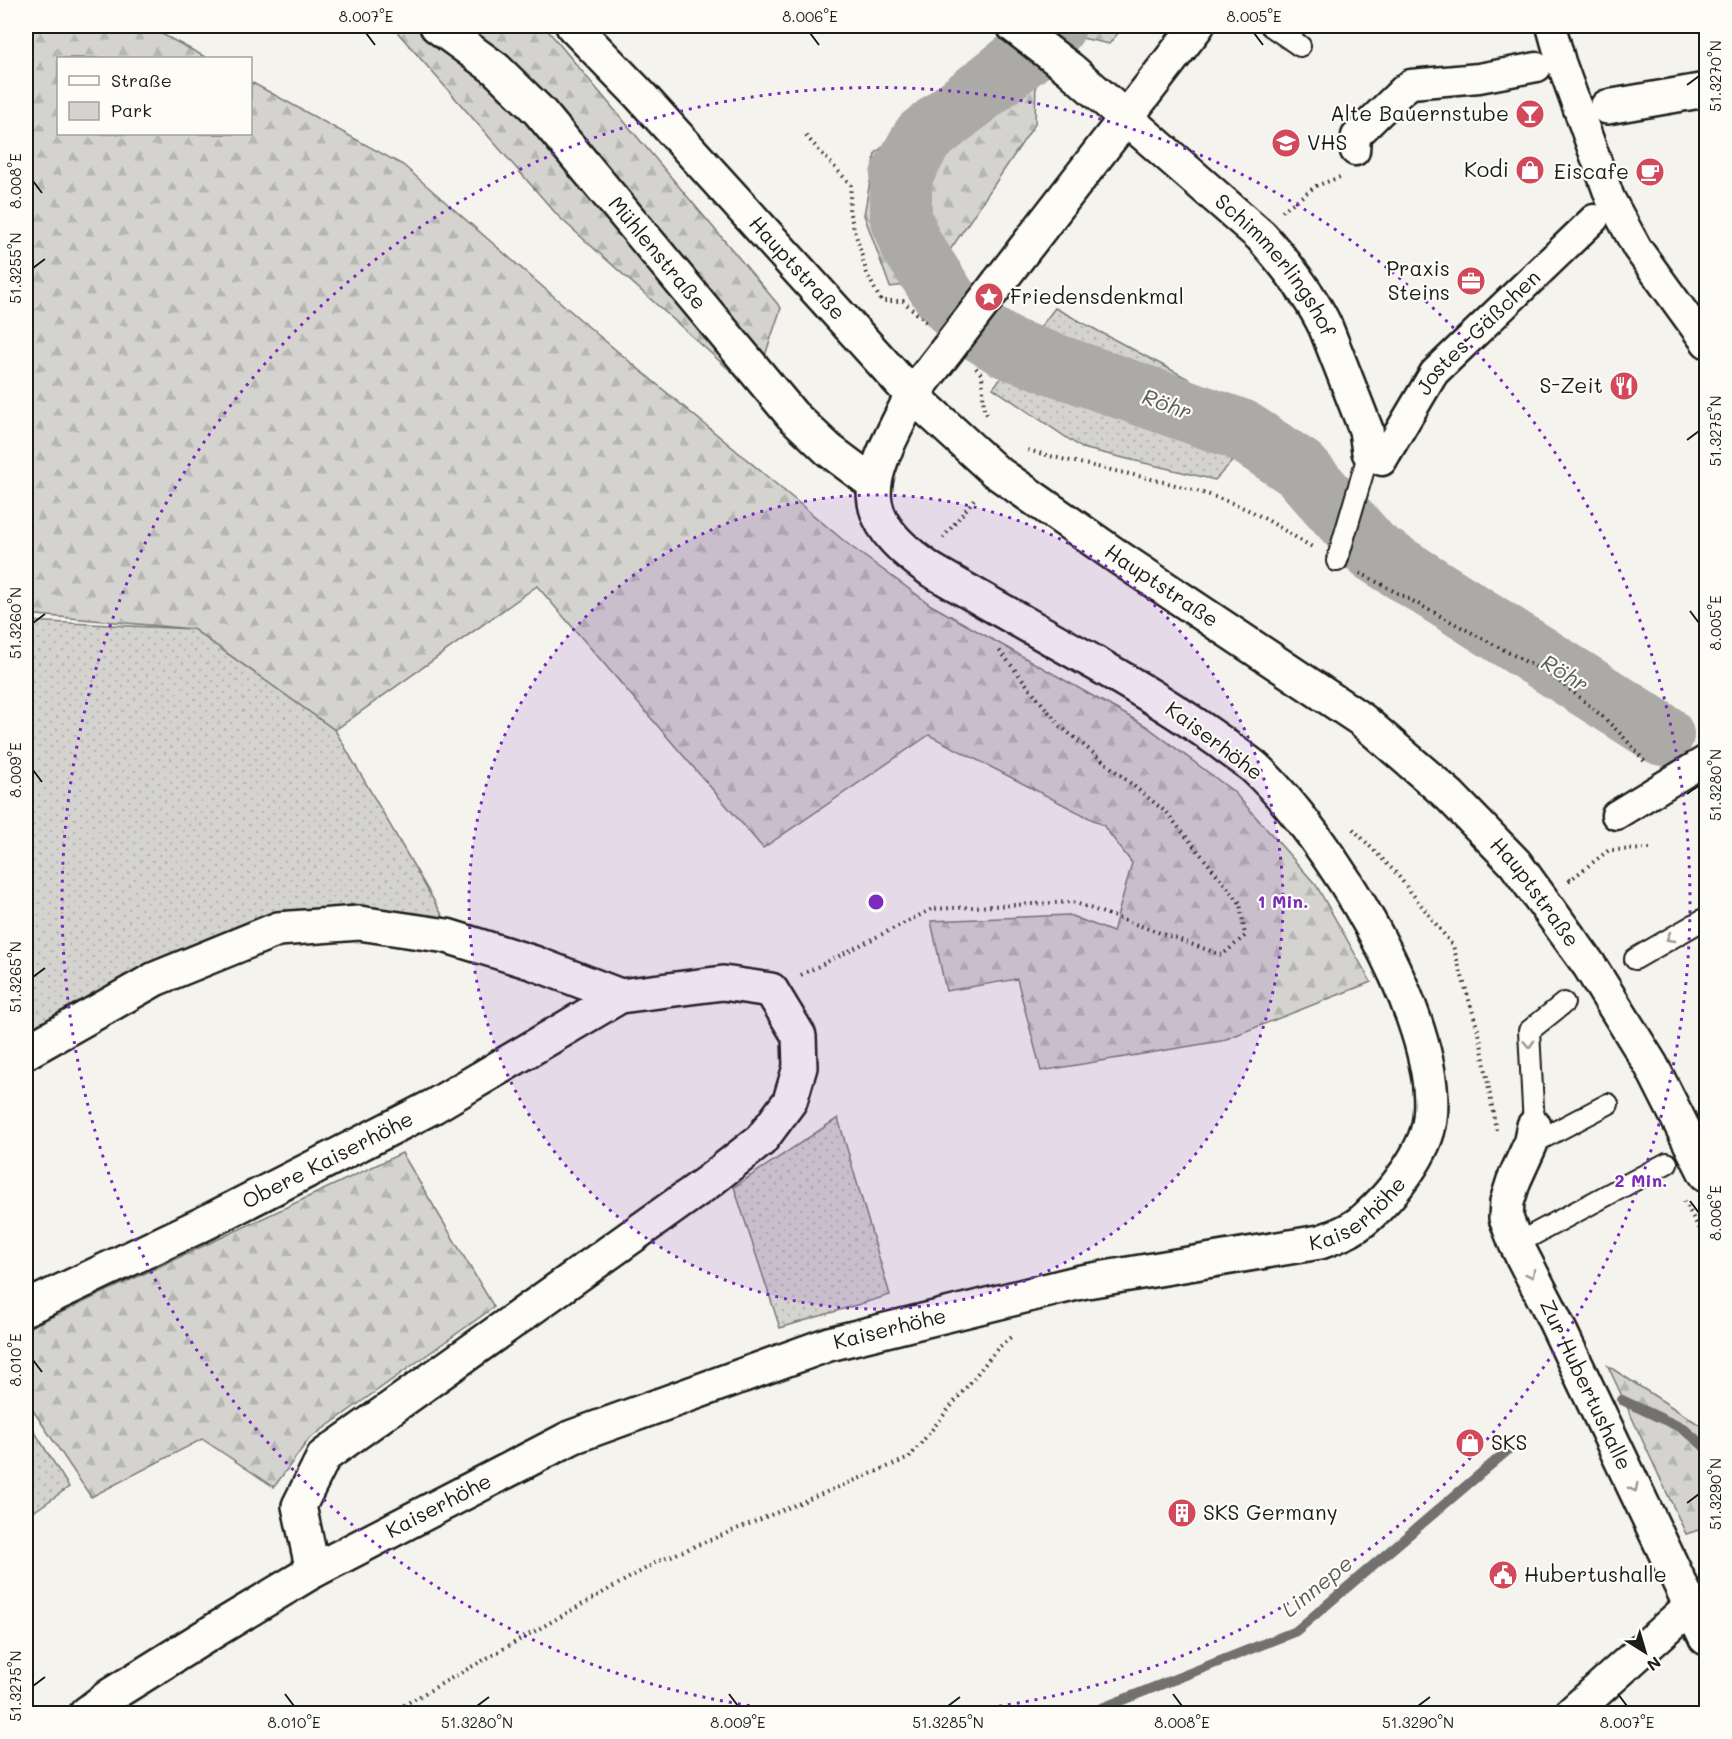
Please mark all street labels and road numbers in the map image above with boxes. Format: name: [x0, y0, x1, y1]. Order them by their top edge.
street label: Schimmerlingshof: [1210, 187, 1343, 340]
street label: Mühlenstraße: [603, 190, 713, 314]
street label: Hauptstraße: [744, 210, 852, 325]
street label: Jostes-Gäßchen: [1409, 263, 1545, 399]
street label: Hauptstraße: [1100, 537, 1224, 632]
street label: Kaiserhöhe: [1161, 694, 1269, 785]
street label: Hauptstraße: [1485, 831, 1586, 952]
street label: Obere Kaiserhöhe: [237, 1104, 417, 1214]
street label: Kaiserhöhe: [1307, 1170, 1411, 1256]
street label: Zur Hubertushalle: [1535, 1295, 1639, 1474]
street label: Kaiserhöhe: [830, 1301, 949, 1354]
street label: Kaiserhöhe: [381, 1466, 495, 1543]

